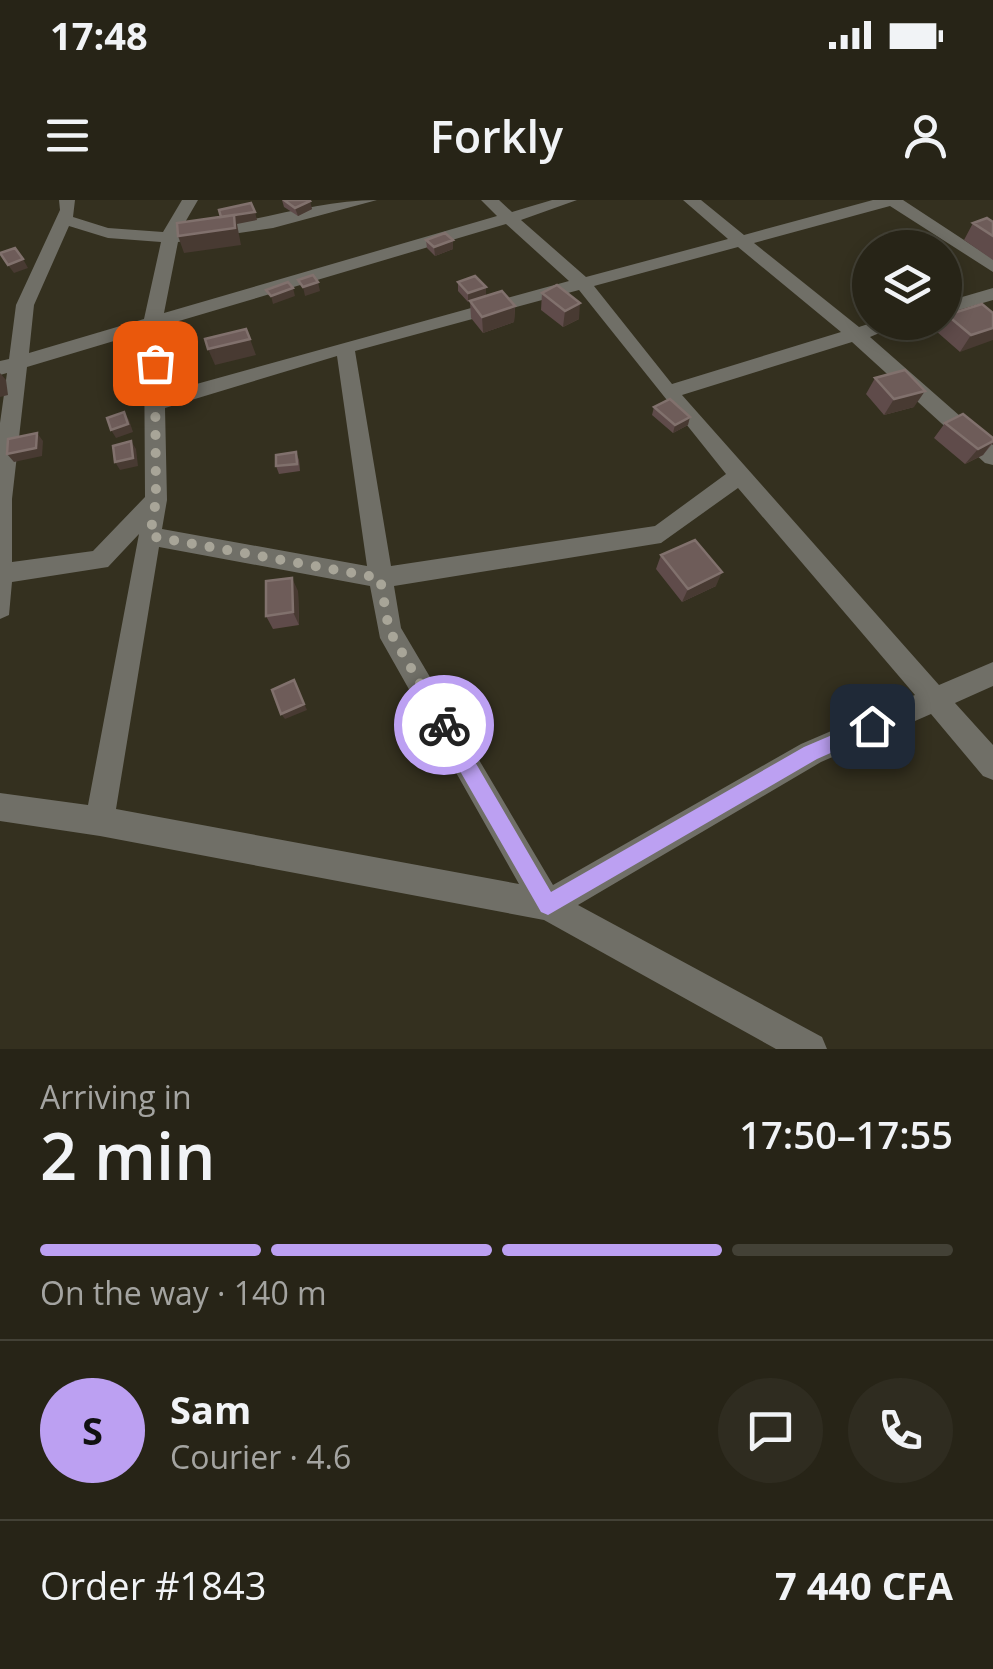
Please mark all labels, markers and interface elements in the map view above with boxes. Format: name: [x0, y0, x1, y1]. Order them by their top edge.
text: 17:48: [50, 9, 148, 61]
text: Forkly: [430, 105, 563, 166]
icon: menu: [40, 108, 95, 163]
icon: person: [898, 108, 953, 163]
map controls: [852, 230, 962, 340]
button: layers: [852, 230, 962, 340]
pin: [113, 321, 198, 406]
icon: bag: [128, 336, 183, 391]
courier: [394, 675, 494, 775]
pin: [830, 684, 915, 769]
icon: bike: [417, 698, 472, 753]
icon: home: [845, 699, 900, 754]
text: Arriving in: [40, 1075, 192, 1118]
text: 17:50–17:55: [739, 1108, 953, 1160]
text: 2 min: [40, 1111, 215, 1199]
text: On the way · 140 m: [40, 1271, 327, 1314]
button: chat: [718, 1378, 823, 1483]
button: phone: [848, 1378, 953, 1483]
text: Sam: [170, 1383, 251, 1435]
text: S: [82, 1404, 103, 1456]
text: Courier · 4.6: [170, 1435, 351, 1478]
text: Order #1843: [40, 1559, 267, 1611]
text: 7 440 CFA: [775, 1559, 953, 1611]

